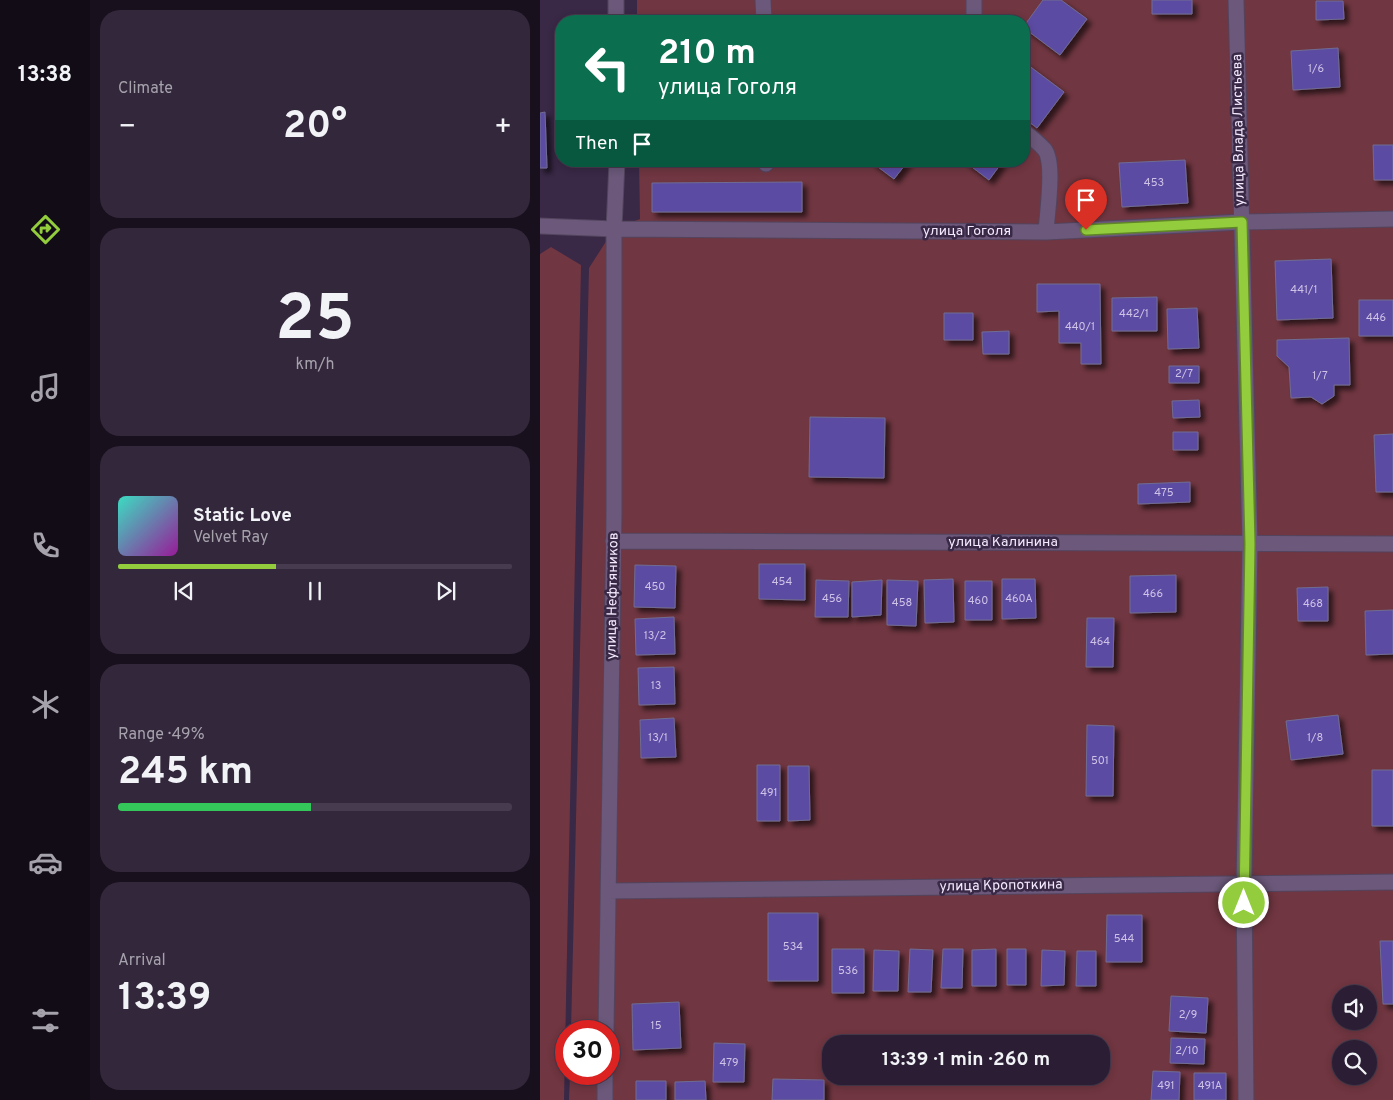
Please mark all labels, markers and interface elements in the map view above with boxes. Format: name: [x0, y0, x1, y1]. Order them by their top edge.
text: 210 m: [658, 32, 756, 76]
icon: left: [575, 35, 640, 100]
street label: улица Влада Листьева: [1229, 54, 1249, 206]
text: 13:38: [18, 62, 72, 89]
house number: 1/6: [1308, 62, 1324, 76]
text: улица Гоголя: [658, 75, 797, 102]
text: Climate: [118, 79, 173, 99]
text: 20°: [283, 103, 347, 152]
text: −: [118, 110, 136, 146]
text: +: [494, 110, 512, 146]
icon: arrive: [628, 130, 656, 158]
text: Then: [575, 132, 618, 156]
house number: 453: [1144, 176, 1164, 190]
pin: [1065, 179, 1107, 230]
icon: arrive: [1072, 186, 1100, 214]
icon: directions: [28, 212, 63, 247]
street label: улица Гоголя: [923, 223, 1011, 240]
text: 25: [275, 281, 355, 363]
house number: 441/1: [1290, 283, 1318, 297]
house number: 442/1: [1119, 307, 1149, 321]
house number: 446: [1366, 311, 1386, 325]
house number: 440/1: [1065, 320, 1095, 334]
text: km/h: [296, 355, 334, 375]
house number: 2/7: [1175, 367, 1193, 381]
house number: 1/7: [1312, 369, 1328, 383]
icon: music: [28, 370, 63, 405]
house number: 475: [1154, 486, 1174, 500]
text: Static Love: [193, 504, 292, 528]
icon: phone: [28, 528, 63, 563]
text: Velvet Ray: [193, 528, 268, 548]
street label: улица Нефтяников: [603, 532, 623, 660]
street label: улица Калинина: [948, 534, 1058, 551]
house number: 454: [772, 575, 793, 589]
icon: previous: [170, 577, 198, 605]
icon: pause: [301, 577, 329, 605]
icon: next: [432, 577, 460, 605]
house number: 450: [645, 580, 665, 594]
house number: 466: [1143, 587, 1163, 601]
house number: 456: [822, 592, 842, 606]
house number: 460А: [1005, 592, 1033, 606]
house number: 460: [968, 594, 988, 608]
house number: 458: [892, 596, 912, 610]
house number: 468: [1303, 597, 1323, 611]
house number: 13/2: [644, 629, 666, 643]
house number: 464: [1090, 635, 1110, 649]
house number: 13: [651, 679, 661, 693]
icon: climate: [28, 687, 63, 722]
text: Range · 49%: [118, 725, 205, 745]
house number: 13/1: [648, 731, 668, 745]
house number: 1/8: [1307, 731, 1323, 745]
text: 245 km: [118, 749, 253, 798]
house number: 501: [1091, 754, 1109, 768]
house number: 491: [760, 786, 778, 800]
icon: car: [28, 845, 63, 880]
street label: улица Кропоткина: [939, 876, 1063, 896]
position arrow: [1217, 876, 1269, 928]
house number: 544: [1114, 932, 1135, 946]
house number: 534: [783, 940, 803, 954]
text: Arrival: [118, 951, 166, 971]
house number: 536: [838, 964, 858, 978]
text: 13:39: [118, 975, 211, 1024]
map controls: [1332, 985, 1377, 1085]
button: sound: [1332, 985, 1377, 1030]
icon: filters: [28, 1003, 63, 1038]
house number: 2/9: [1179, 1008, 1197, 1022]
house number: 15: [651, 1019, 662, 1033]
speed limit sign: 30: [555, 1020, 620, 1085]
button: search: [1332, 1040, 1377, 1085]
house number: 2/10: [1175, 1044, 1199, 1058]
text: 13:39 · 1 min · 260 m: [882, 1048, 1050, 1072]
house number: 479: [719, 1056, 739, 1070]
house number: 491: [1157, 1079, 1175, 1093]
house number: 491А: [1198, 1079, 1222, 1093]

